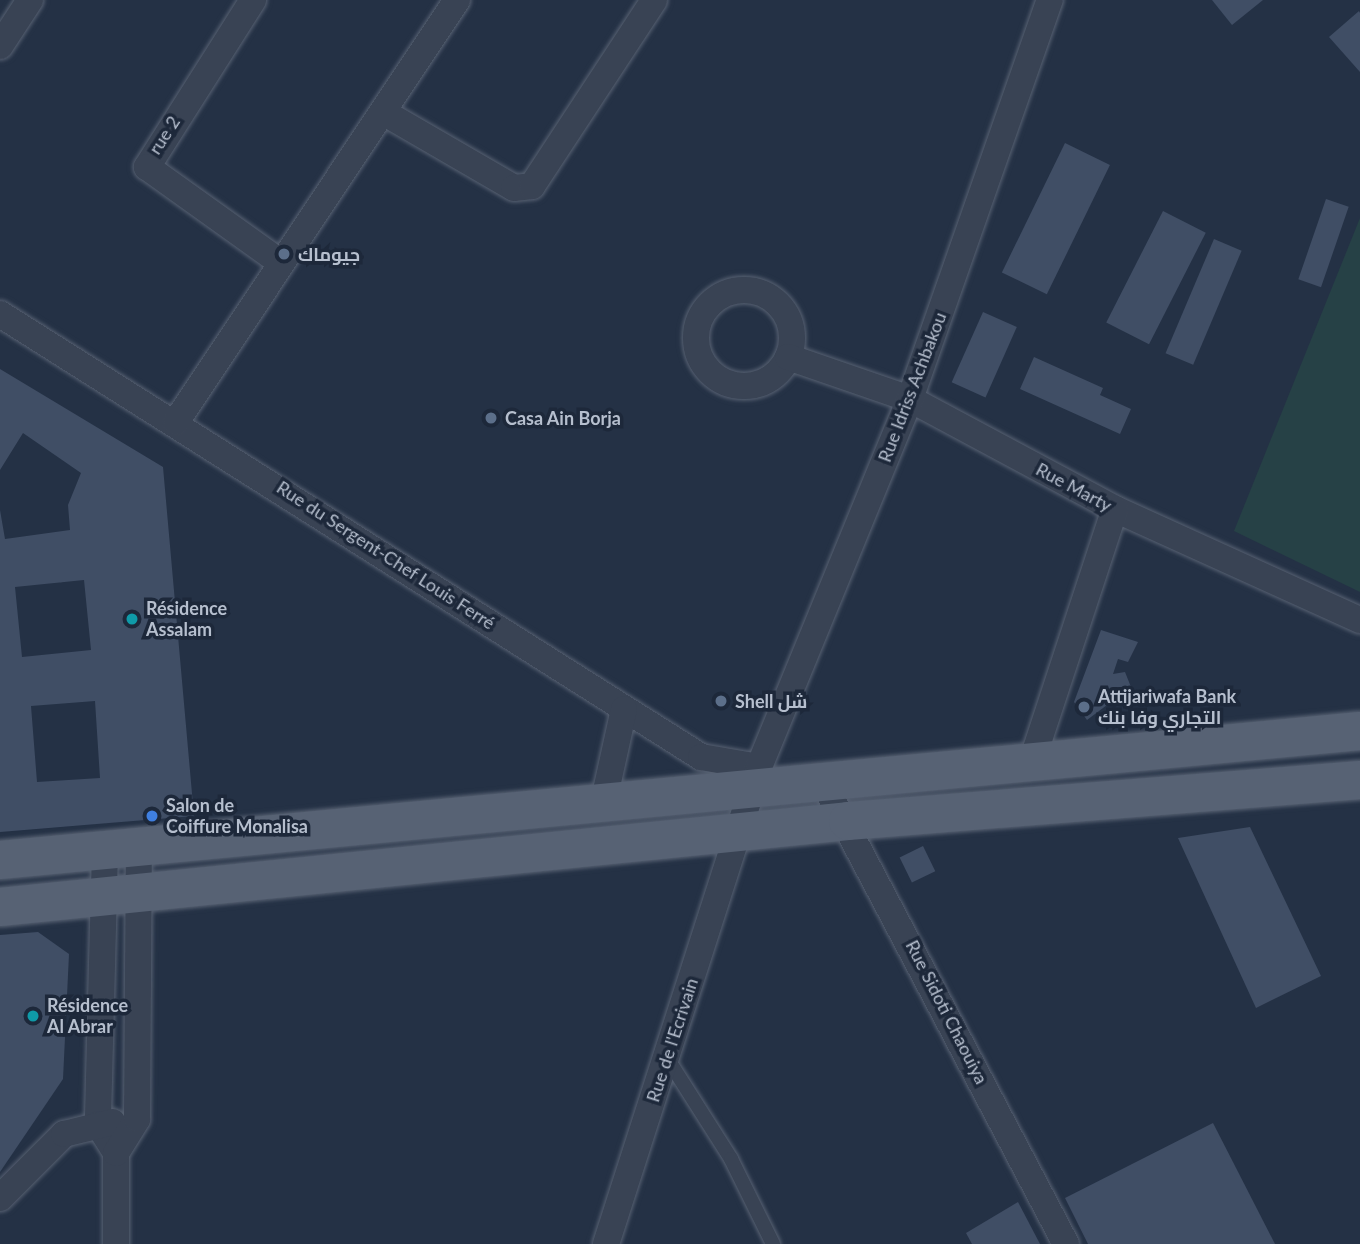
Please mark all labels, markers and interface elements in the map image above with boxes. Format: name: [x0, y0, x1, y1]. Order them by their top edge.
street label: rue 2: [144, 112, 184, 158]
place label: جيوماك: [298, 243, 360, 265]
marker: جيوماك: [276, 246, 292, 262]
street label: Rue Idriss Achbakou: [873, 309, 951, 465]
place label: Casa Ain Borja: [505, 407, 622, 429]
marker: Casa Ain Borja: [483, 410, 499, 426]
street label: Rue Marty: [1032, 458, 1116, 516]
street label: Rue du Sergent-Chef Louis Ferré: [273, 476, 499, 634]
place label: Résidence Assalam: [146, 598, 227, 640]
marker: Résidence Assalam: [124, 611, 140, 627]
place label: Attijariwafa Bank التجاري وفا بنك: [1098, 686, 1236, 728]
place label: Shell شل: [735, 690, 807, 712]
marker: Shell شل: [713, 693, 729, 709]
marker: Attijariwafa Bank التجاري وفا بنك: [1076, 699, 1092, 715]
place label: Salon de Coiffure Monalisa: [166, 795, 308, 838]
marker: Salon de Coiffure Monalisa: [144, 808, 160, 824]
street label: Rue Sidoti Chaouiya: [901, 936, 993, 1088]
street label: Rue de l'Ecrivain: [642, 975, 702, 1105]
place label: Résidence Al Abrar: [47, 995, 128, 1038]
marker: Résidence Al Abrar: [25, 1008, 41, 1024]

